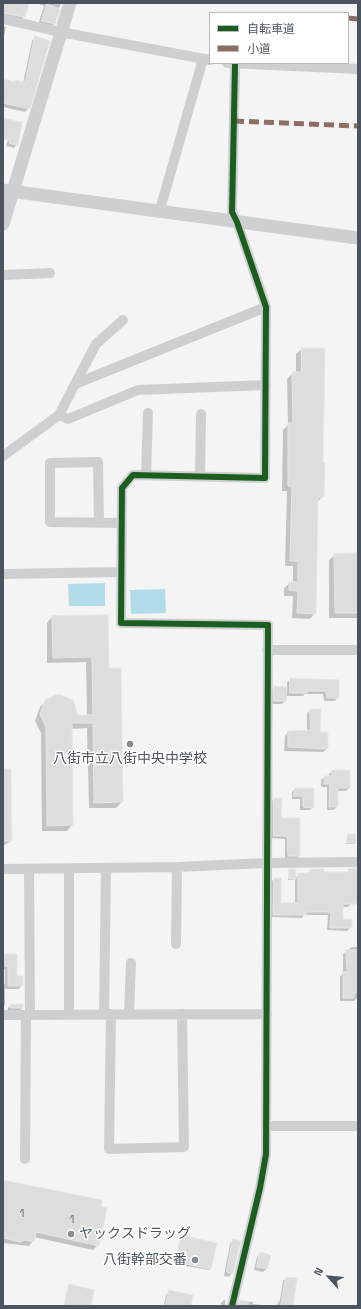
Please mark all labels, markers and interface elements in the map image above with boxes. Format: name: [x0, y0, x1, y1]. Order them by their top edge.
legend: [209, 12, 349, 64]
text: 自転車道: [247, 21, 295, 37]
text: 小道: [247, 41, 271, 57]
marker: 八街市立八街中央中学校: [125, 739, 135, 749]
place label: 八街市立八街中央中学校: [53, 751, 207, 767]
house number: 1: [19, 1207, 25, 1221]
house number: 1: [69, 1213, 75, 1227]
place label: ヤックスドラッグ: [79, 1226, 191, 1242]
marker: ヤックスドラッグ: [66, 1229, 76, 1239]
place label: 八街幹部交番: [103, 1252, 187, 1268]
marker: 八街幹部交番: [190, 1255, 200, 1265]
north arrow: [309, 1257, 349, 1297]
text: N: [310, 1265, 326, 1278]

